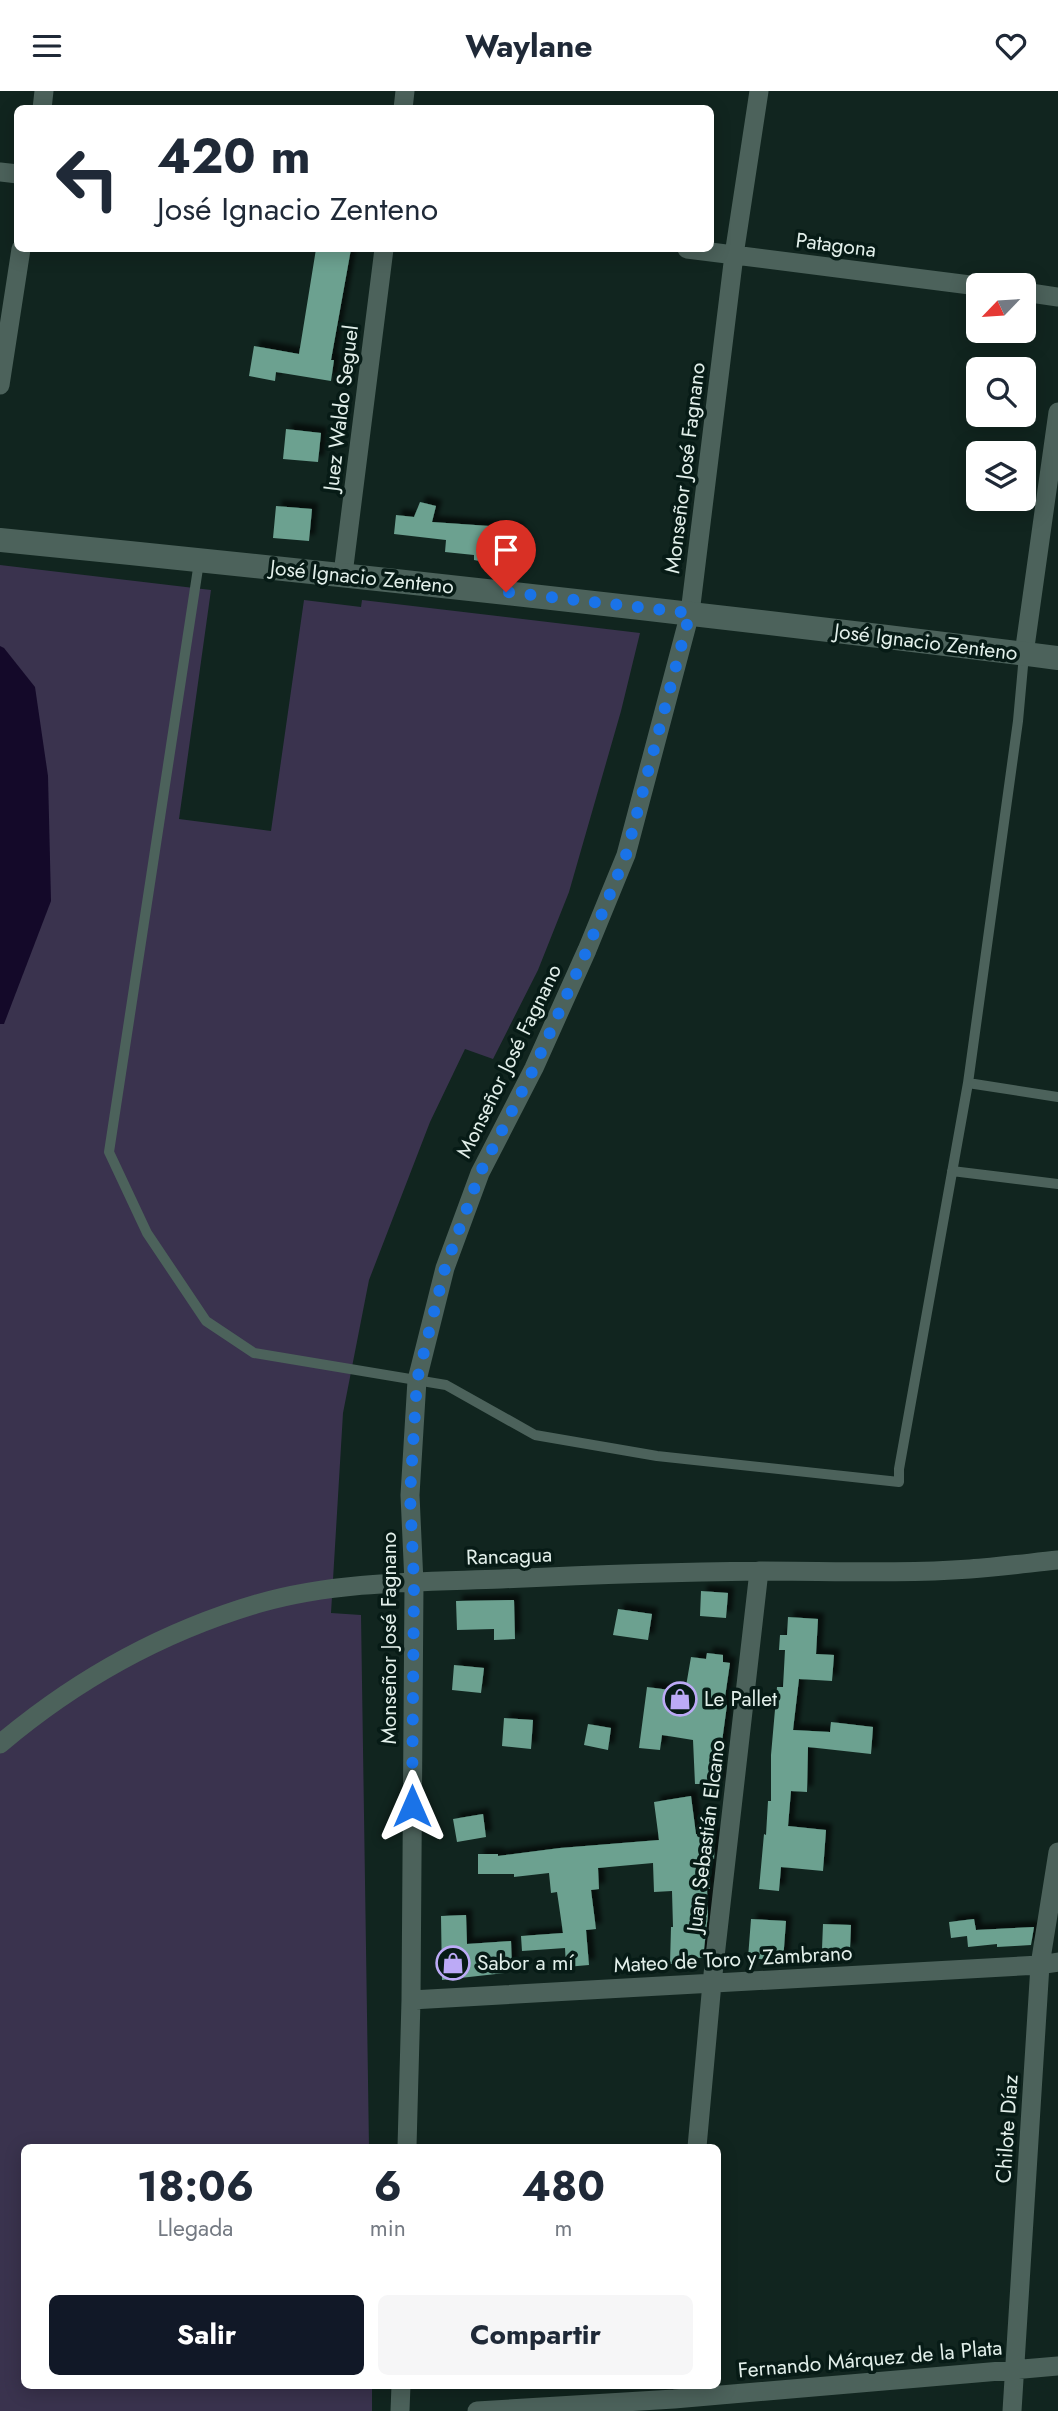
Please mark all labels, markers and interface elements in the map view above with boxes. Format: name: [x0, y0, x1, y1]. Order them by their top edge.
text: Waylane: [465, 23, 593, 69]
icon: menu: [28, 27, 66, 65]
icon: heart: [992, 27, 1030, 65]
text: 420 m: [157, 121, 311, 191]
icon: left: [42, 133, 133, 224]
text: José Ignacio Zenteno: [157, 186, 438, 232]
street label: Patagona: [794, 225, 878, 265]
north arrow: [966, 273, 1036, 343]
map controls: [966, 273, 1036, 511]
street label: Juez Waldo Seguel: [316, 323, 366, 496]
button: search: [966, 357, 1036, 427]
street label: Monseñor José Fagnano: [657, 361, 713, 575]
button: layers: [966, 441, 1036, 511]
pin: [476, 520, 536, 592]
icon: arrive: [487, 531, 525, 569]
street label: José Ignacio Zenteno: [266, 552, 455, 602]
street label: José Ignacio Zenteno: [830, 615, 1019, 668]
street label: Monseñor José Fagnano: [449, 959, 569, 1163]
street label: Monseñor José Fagnano: [374, 1532, 404, 1744]
street label: Rancagua: [465, 1540, 553, 1572]
shop icon: Le Pallet: [661, 1680, 699, 1718]
place label: Le Pallet: [704, 1684, 777, 1714]
street label: Juan Sebastián Elcano: [679, 1738, 733, 1937]
position arrow: [375, 1769, 449, 1843]
street label: Mateo de Toro y Zambrano: [613, 1938, 853, 1980]
shop icon: Sabor a mí: [434, 1944, 472, 1982]
place label: Sabor a mí: [477, 1948, 575, 1978]
street label: Chilote Díaz: [988, 2073, 1026, 2184]
text: 18:06: [137, 2156, 254, 2217]
text: 6: [374, 2156, 402, 2217]
text: 480: [522, 2156, 605, 2217]
text: Llegada: [157, 2211, 233, 2245]
text: min: [370, 2211, 406, 2245]
text: m: [554, 2211, 572, 2245]
button: Salir: [49, 2295, 364, 2375]
button: Compartir: [378, 2295, 693, 2375]
street label: Fernando Márquez de la Plata: [737, 2332, 1003, 2386]

